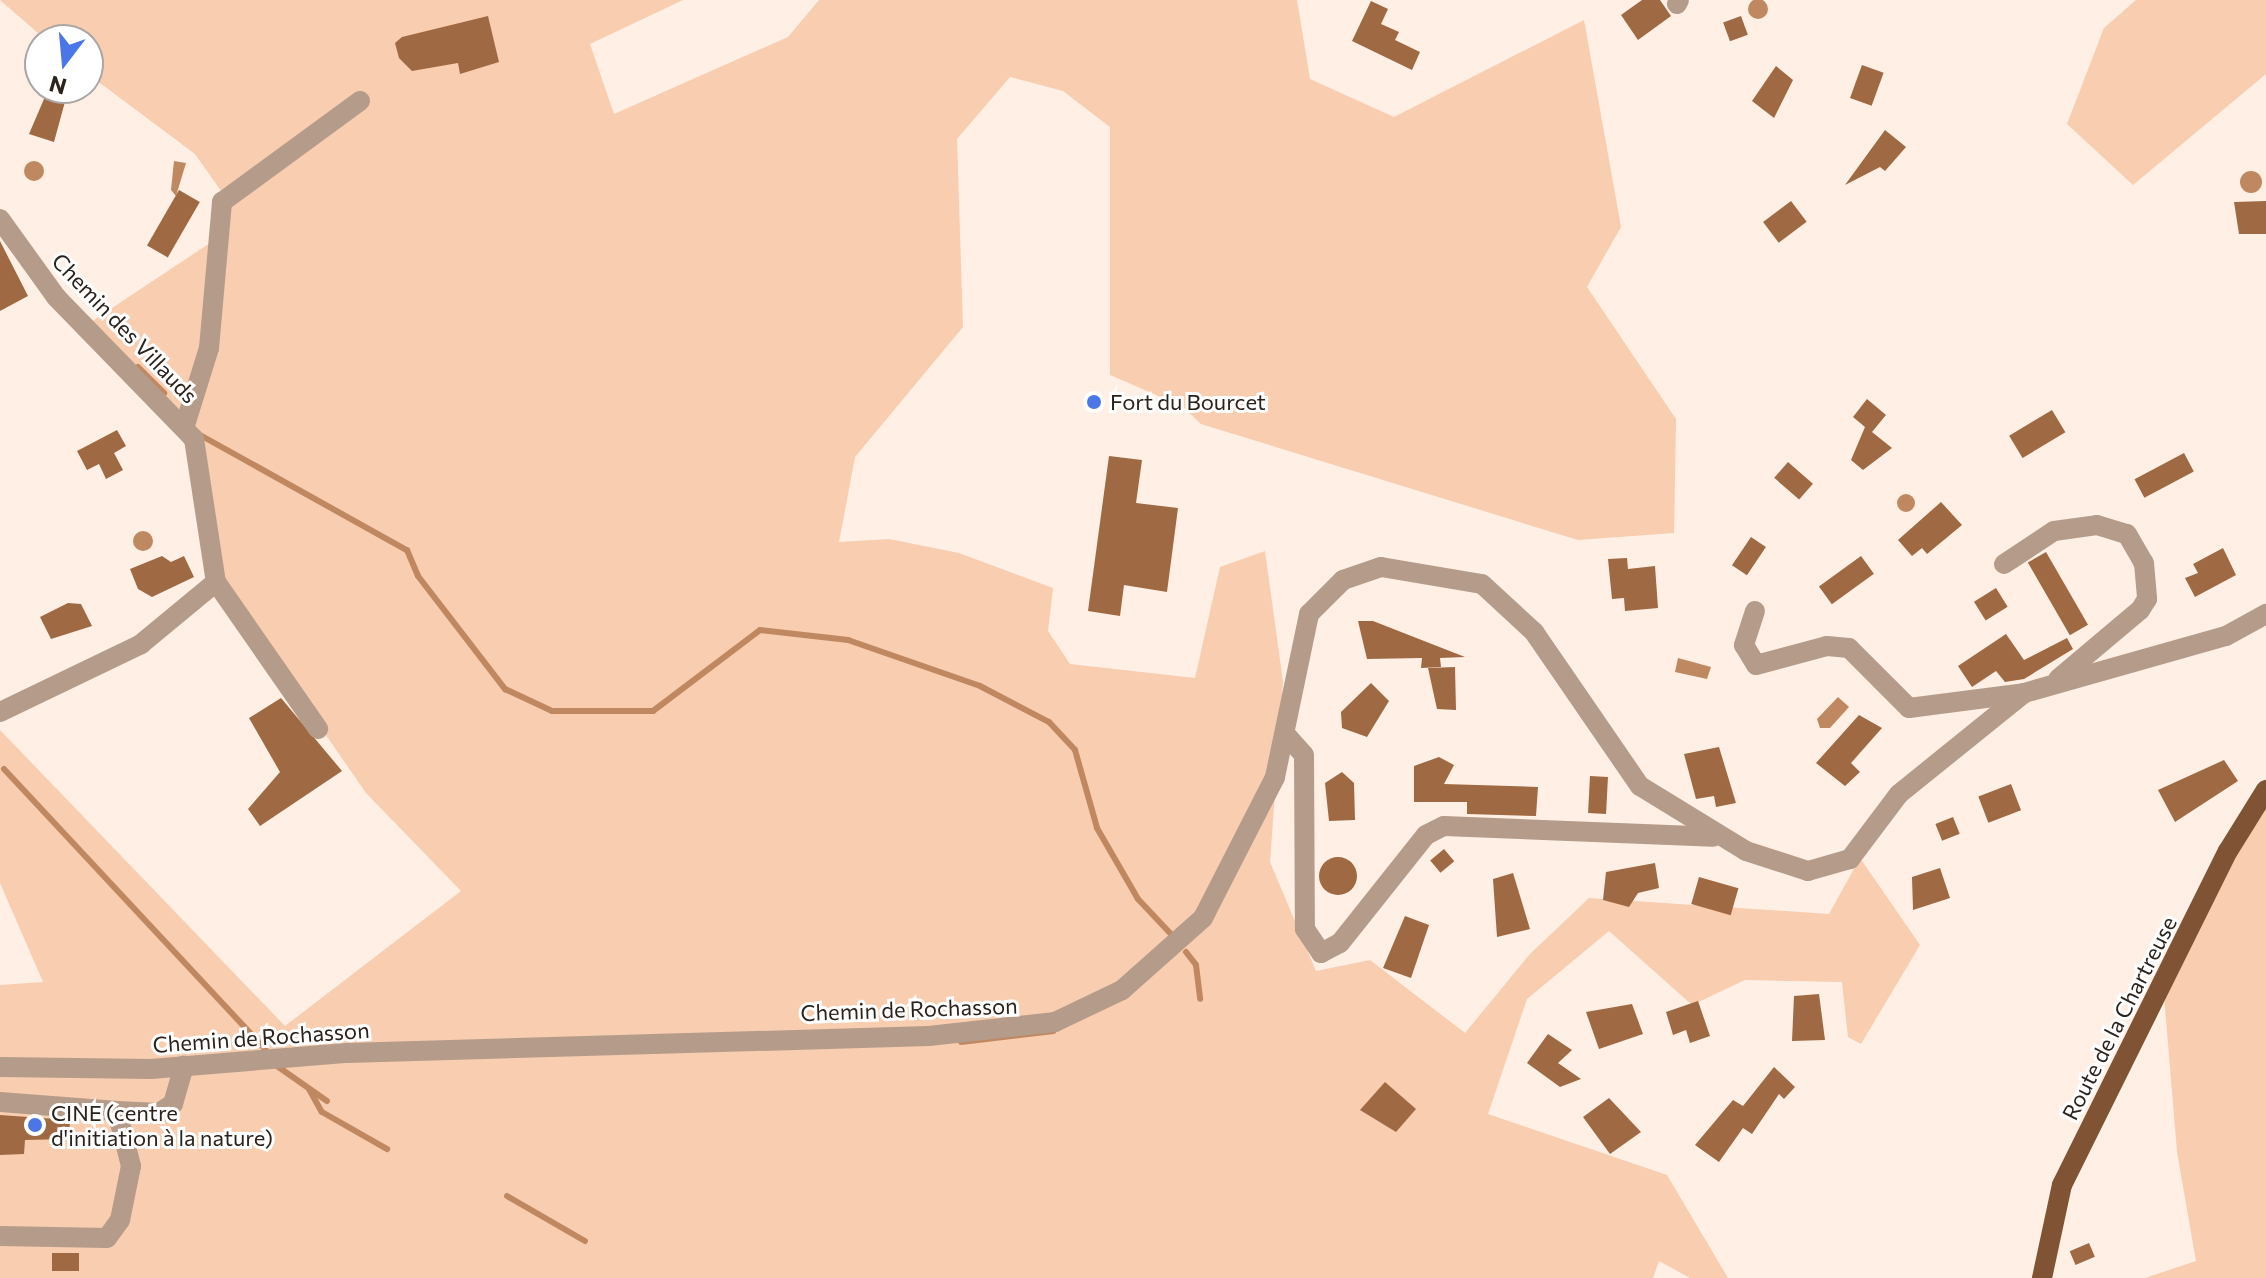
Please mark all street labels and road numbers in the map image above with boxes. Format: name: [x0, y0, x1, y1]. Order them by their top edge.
street label: Chemin des Villauds: [47, 248, 203, 408]
street label: Route de la Chartreuse: [2056, 912, 2182, 1124]
street label: Chemin de Rochasson: [800, 992, 1018, 1026]
street label: Chemin de Rochasson: [152, 1016, 370, 1058]

